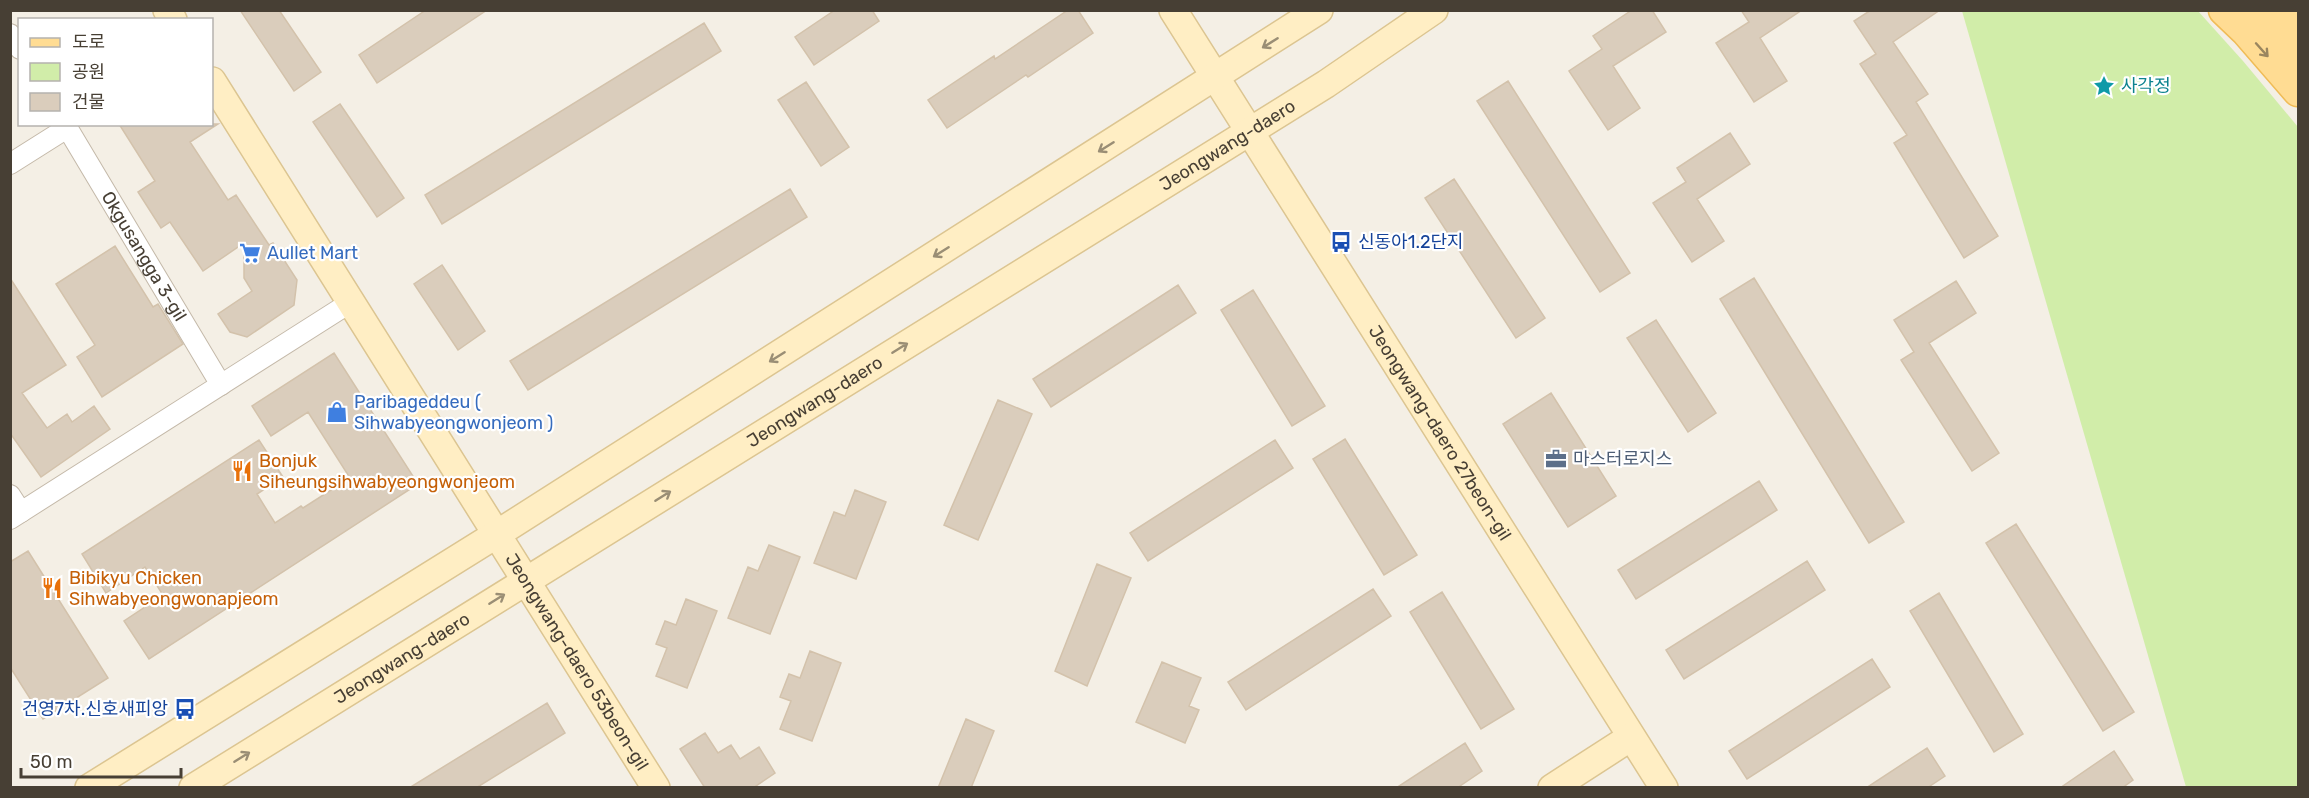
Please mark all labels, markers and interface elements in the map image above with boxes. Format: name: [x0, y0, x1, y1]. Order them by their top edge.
legend: [18, 18, 213, 126]
text: 도로: [72, 31, 105, 53]
one-way arrow: [1262, 36, 1279, 49]
one-way arrow: [2255, 42, 2269, 57]
text: 공원: [72, 61, 105, 83]
place icon: 사각정: [2092, 74, 2116, 98]
place label: 사각정: [2121, 75, 2171, 97]
text: 건물: [72, 91, 105, 113]
street label: Jeongwang-daero: [1156, 95, 1300, 196]
one-way arrow: [1098, 142, 1115, 154]
street label: Okgusangga 3-gil: [97, 187, 191, 325]
bus stop icon: 신동아1.2단지: [1329, 230, 1353, 254]
place label: 신동아1.2단지: [1358, 231, 1464, 253]
supermarket icon: Aullet Mart: [238, 241, 262, 265]
place label: Aullet Mart: [267, 242, 358, 264]
one-way arrow: [934, 246, 950, 258]
street label: Jeongwang-daero 27beon-gil: [1364, 321, 1516, 545]
one-way arrow: [891, 342, 908, 354]
street label: Jeongwang-daero: [743, 351, 887, 452]
one-way arrow: [769, 351, 786, 363]
place label: Paribageddeu ( Sihwabyeongwonjeom ): [354, 391, 553, 434]
shop icon: Paribageddeu ( Sihwabyeongwonjeom ): [325, 400, 349, 424]
office icon: 마스터로지스: [1544, 447, 1568, 471]
place label: 마스터로지스: [1573, 448, 1672, 470]
place label: Bonjuk Siheungsihwabyeongwonjeom: [259, 450, 515, 493]
restaurant icon: Bonjuk Siheungsihwabyeongwonjeom: [230, 459, 254, 483]
one-way arrow: [654, 489, 671, 501]
street label: Jeongwang-daero 53beon-gil: [501, 549, 653, 775]
place label: Bibikyu Chicken Sihwabyeongwonapjeom: [69, 567, 279, 610]
restaurant icon: Bibikyu Chicken Sihwabyeongwonapjeom: [40, 576, 64, 600]
one-way arrow: [488, 592, 505, 604]
street label: Jeongwang-daero: [330, 608, 474, 709]
bus stop icon: 건영7차.신호새피앙: [173, 697, 197, 721]
place label: 건영7차.신호새피앙: [22, 698, 168, 720]
scale bar: [21, 741, 182, 779]
one-way arrow: [233, 750, 250, 762]
text: 50 m: [30, 751, 73, 773]

